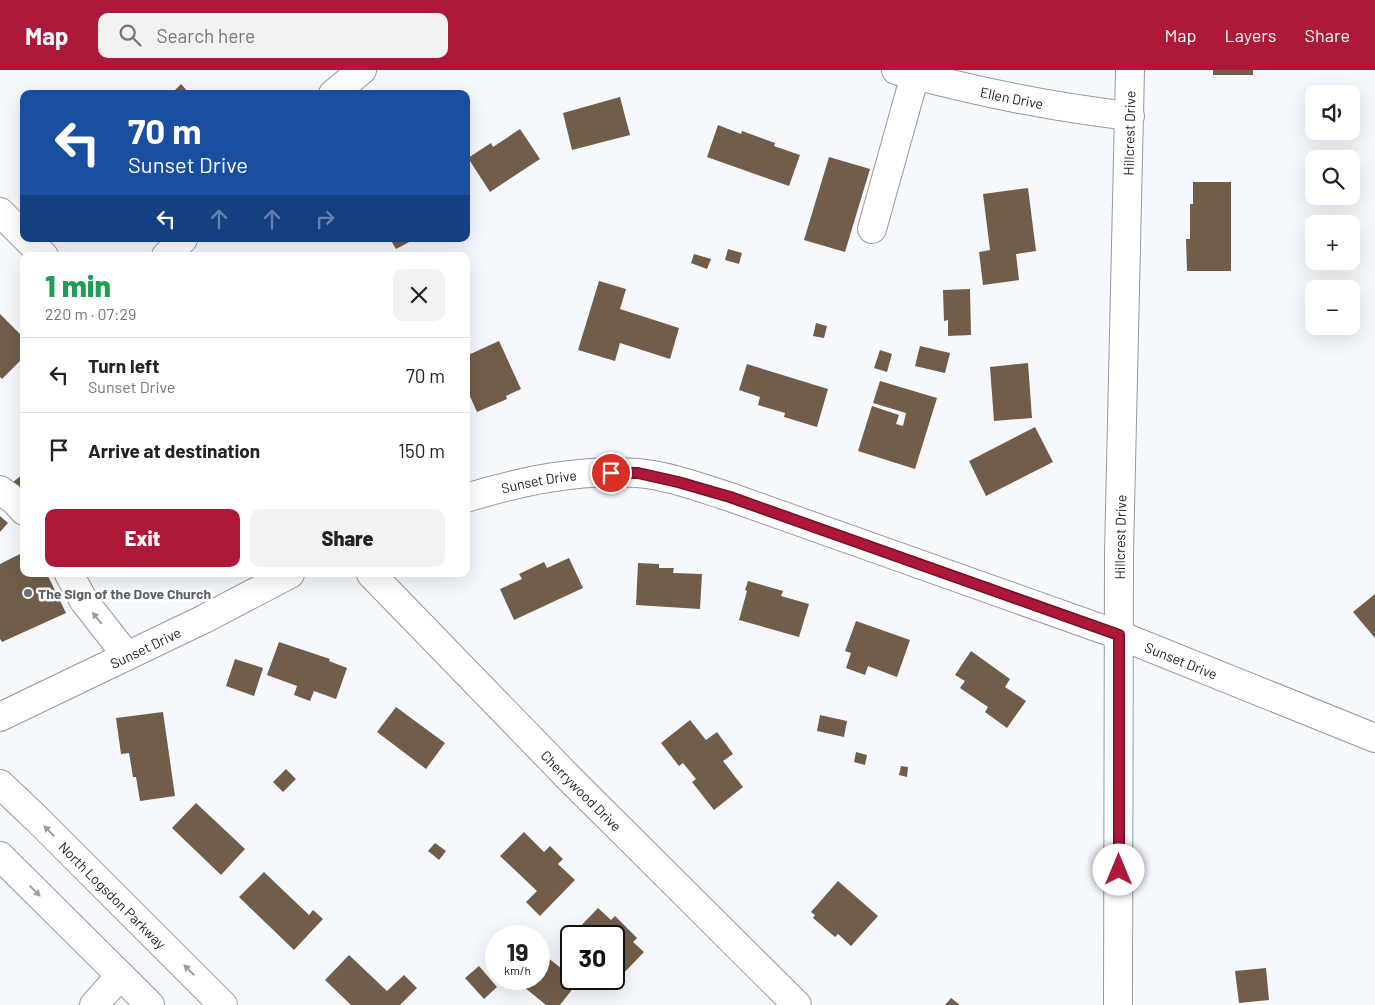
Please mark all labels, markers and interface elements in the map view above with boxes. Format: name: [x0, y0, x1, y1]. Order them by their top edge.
search box: [98, 13, 448, 58]
text: Map: [25, 21, 68, 50]
icon: search: [116, 21, 144, 49]
text: Search here: [156, 24, 255, 47]
text: Map: [1164, 24, 1196, 46]
text: Layers: [1224, 24, 1277, 46]
text: Share: [1305, 24, 1350, 46]
street label: Ellen Drive: [979, 83, 1045, 112]
map controls: [1305, 85, 1360, 335]
button: sound: [1305, 85, 1360, 140]
street label: Hillcrest Drive: [1119, 91, 1138, 176]
text: 70 m: [128, 109, 202, 151]
icon: left: [45, 110, 110, 175]
button: search: [1305, 150, 1360, 205]
text: Sunset Drive: [128, 151, 248, 177]
icon: left: [152, 205, 180, 233]
icon: ahead: [205, 205, 233, 233]
icon: ahead: [258, 205, 286, 233]
icon: right: [311, 205, 339, 233]
button: +: [1305, 215, 1360, 270]
text: 1 min: [45, 267, 111, 303]
button: close: [393, 269, 445, 321]
button: −: [1305, 280, 1360, 335]
text: 220 m · 07:29: [45, 304, 136, 323]
text: Turn left: [88, 354, 159, 377]
icon: left: [45, 361, 73, 389]
text: 70 m: [406, 364, 445, 387]
text: Sunset Drive: [88, 377, 175, 396]
icon: arrive: [45, 436, 73, 464]
text: Arrive at destination: [88, 439, 260, 462]
text: 150 m: [398, 439, 445, 462]
pin: [590, 452, 632, 494]
icon: arrive: [597, 459, 625, 487]
street label: Sunset Drive: [499, 466, 577, 496]
street label: Hillcrest Drive: [1110, 494, 1129, 579]
button: Exit: [45, 509, 240, 567]
button: Share: [250, 509, 445, 567]
place label: The Sign of the Dove Church: [38, 585, 211, 602]
marker: The Sign of the Dove Church: [22, 587, 34, 599]
one-way arrow: [92, 611, 103, 624]
street label: Sunset Drive: [107, 623, 183, 672]
street label: Sunset Drive: [1143, 638, 1220, 682]
street label: Cherrywood Drive: [538, 746, 626, 834]
one-way arrow: [43, 825, 55, 837]
street label: North Logsdon Parkway: [56, 838, 170, 952]
position arrow: [1092, 843, 1144, 895]
one-way arrow: [28, 885, 40, 897]
speed limit sign: 30: [560, 925, 625, 990]
text: 19: [506, 936, 529, 966]
text: km/h: [504, 963, 531, 977]
one-way arrow: [183, 965, 195, 977]

